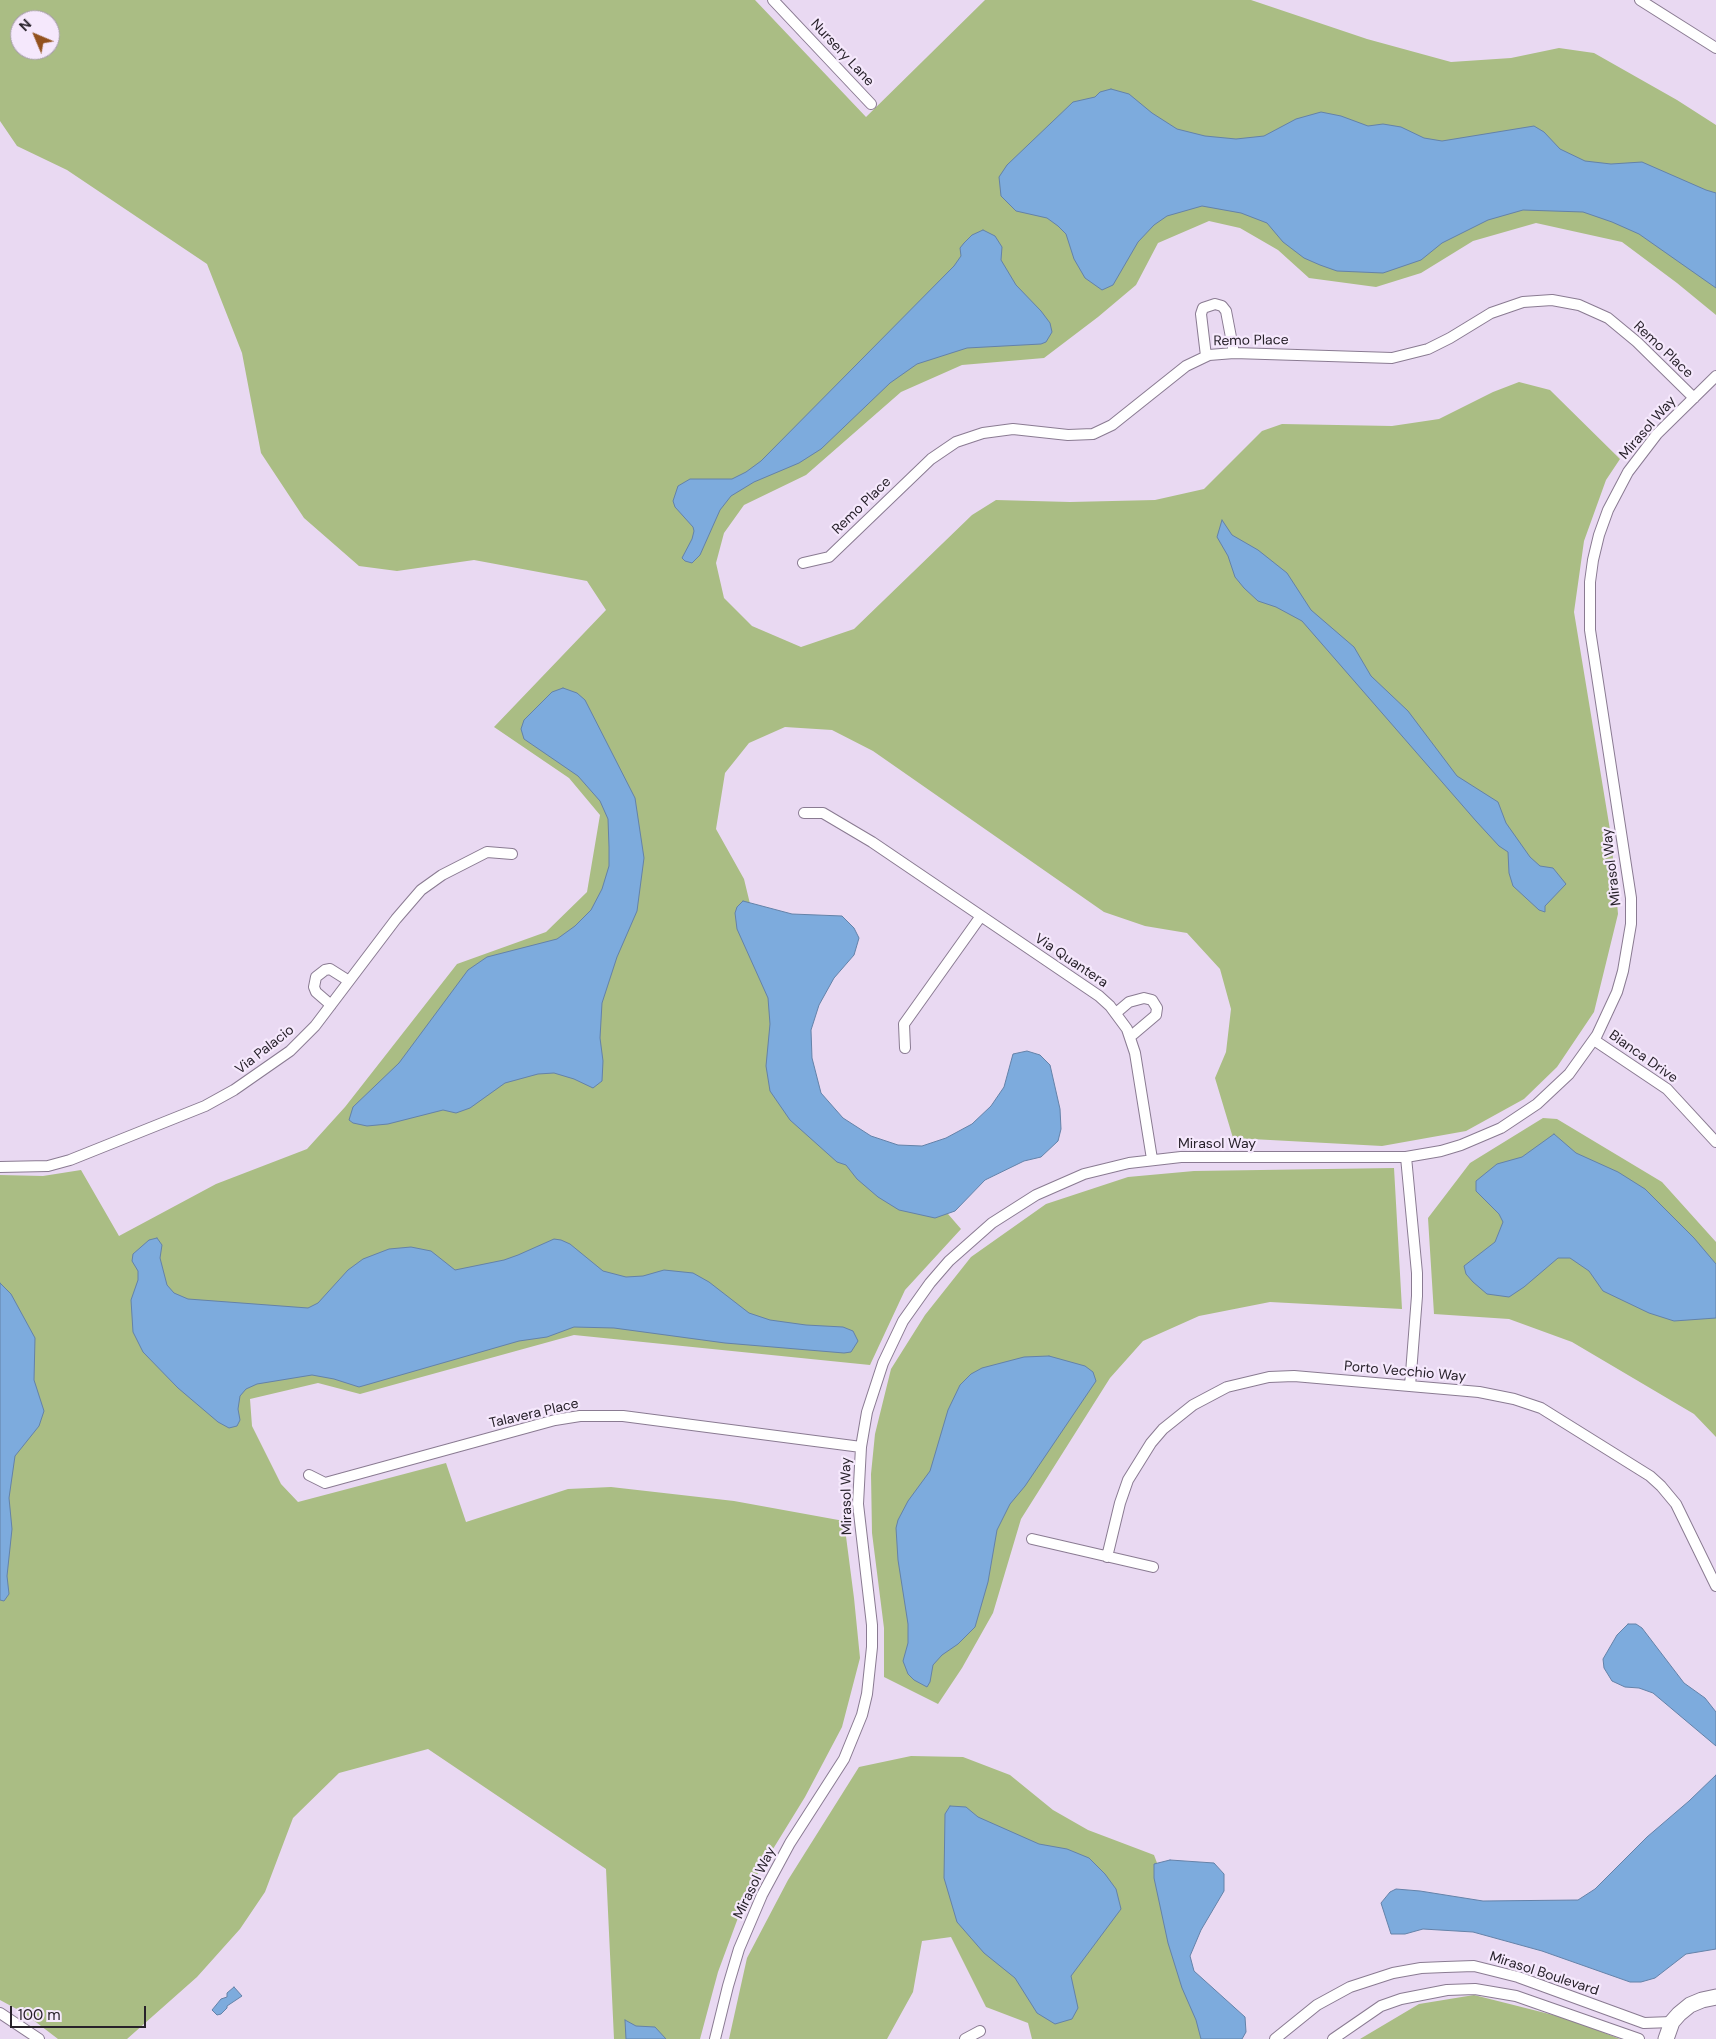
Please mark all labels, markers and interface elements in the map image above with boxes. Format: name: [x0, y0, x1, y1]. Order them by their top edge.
north arrow: [10, 10, 60, 60]
text: N: [15, 15, 35, 35]
street label: Nursery Lane: [807, 16, 877, 90]
street label: Remo Place: [1630, 318, 1696, 382]
street label: Remo Place: [1213, 332, 1289, 350]
street label: Mirasol Way: [1616, 393, 1680, 463]
street label: Remo Place: [829, 474, 895, 538]
street label: Mirasol Way: [1599, 827, 1625, 907]
street label: Via Quantera: [1031, 930, 1111, 992]
street label: Via Palacio: [232, 1022, 298, 1078]
street label: Bianca Drive: [1605, 1027, 1681, 1087]
street label: Mirasol Way: [1178, 1136, 1256, 1152]
street label: Porto Vecchio Way: [1343, 1358, 1467, 1386]
street label: Talavera Place: [488, 1396, 580, 1432]
street label: Mirasol Way: [838, 1457, 856, 1535]
street label: Mirasol Way: [730, 1844, 780, 1922]
street label: Mirasol Boulevard: [1487, 1948, 1601, 2000]
scale bar: [12, 1996, 149, 2028]
text: 100 m: [18, 2005, 61, 2025]

